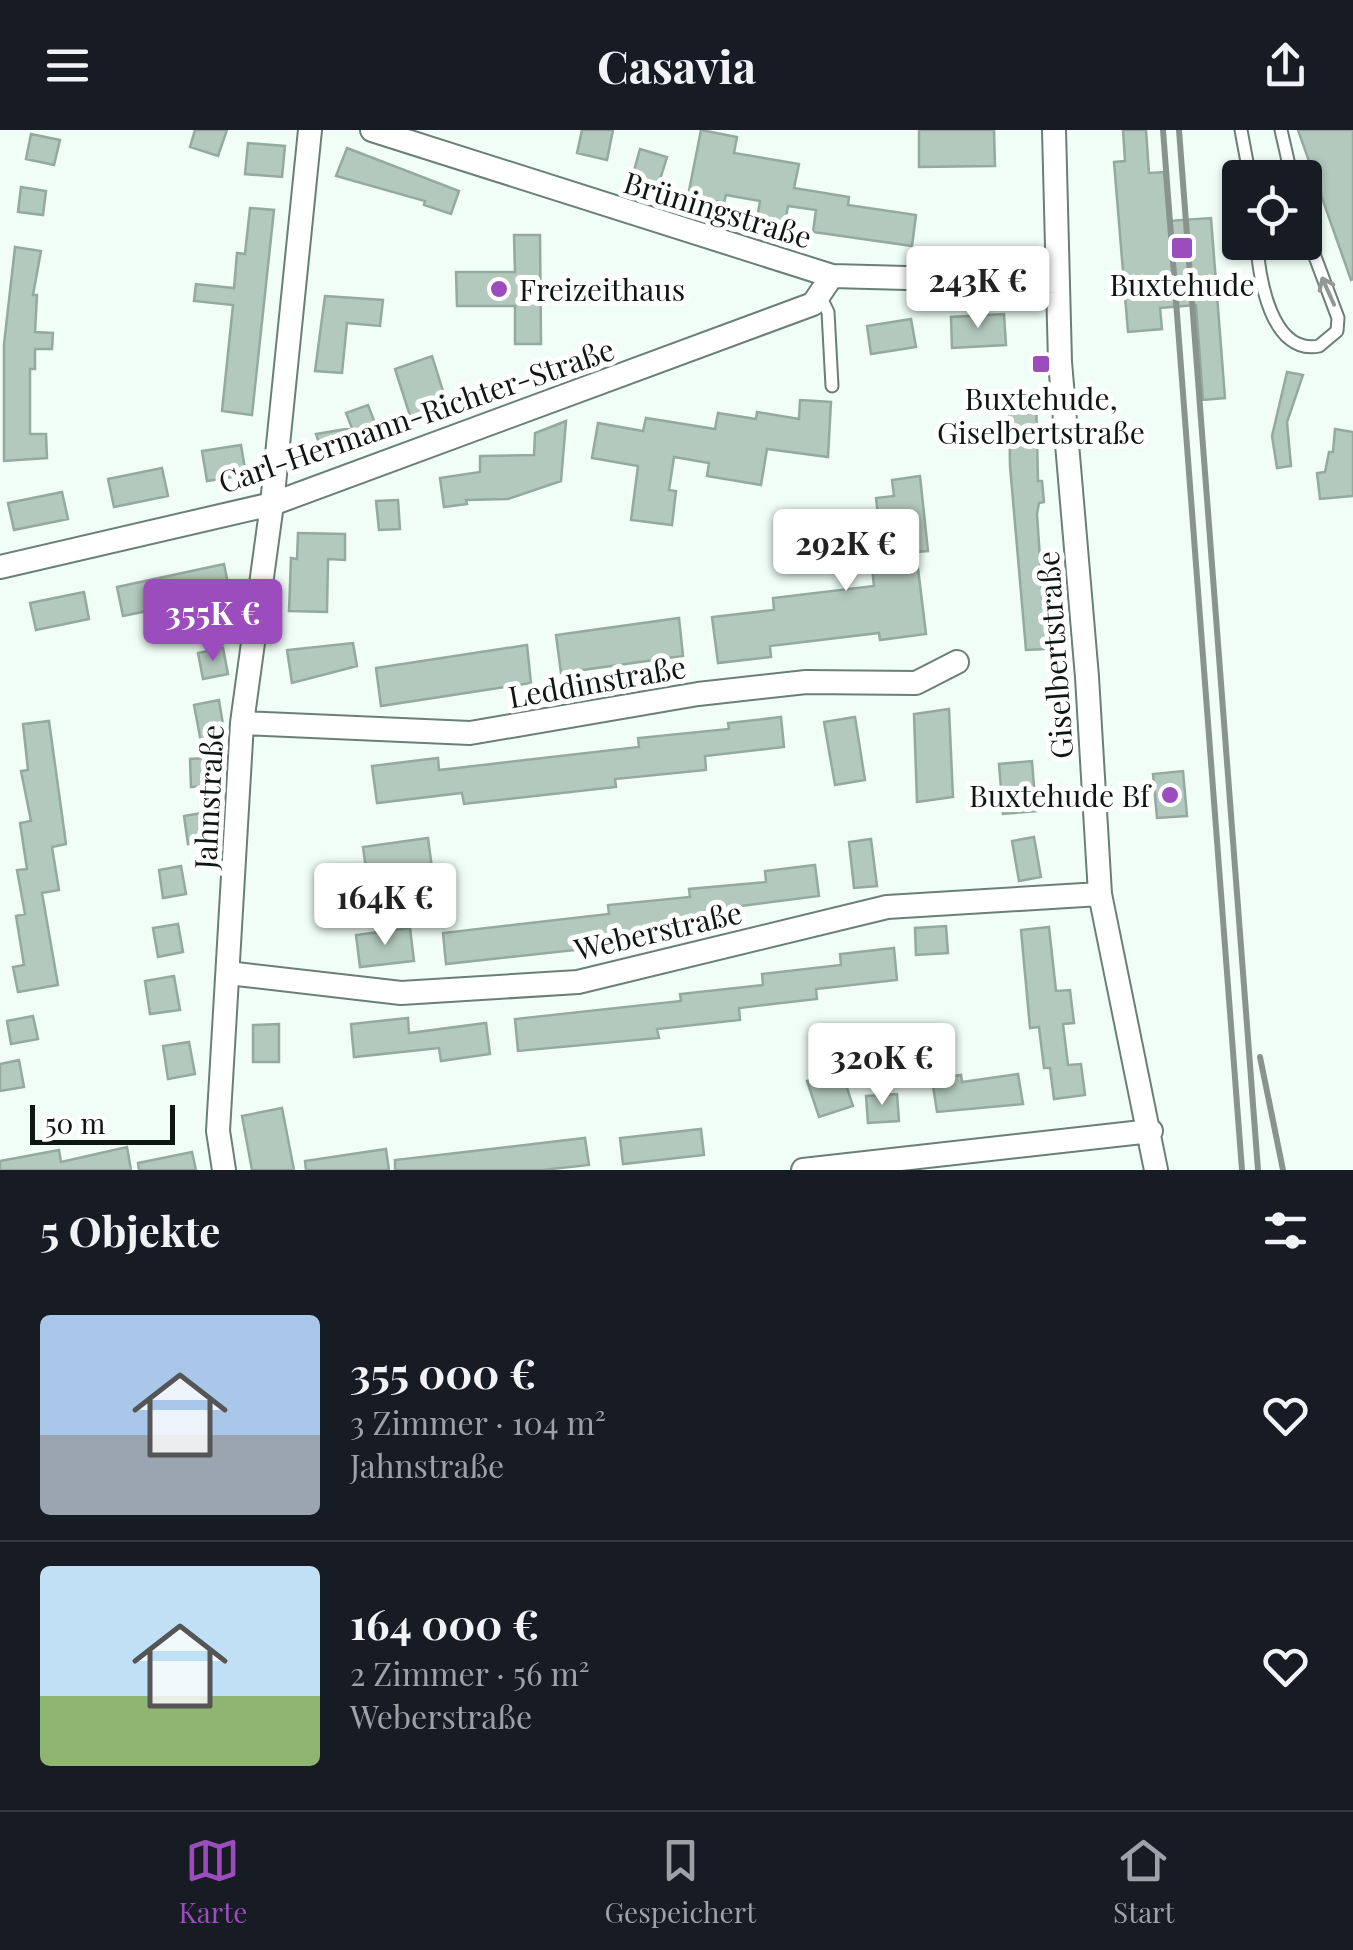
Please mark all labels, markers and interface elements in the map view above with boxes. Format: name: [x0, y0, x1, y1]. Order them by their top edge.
text: Casavia: [597, 35, 756, 95]
icon: menu: [40, 38, 95, 93]
icon: share: [1258, 38, 1313, 93]
map controls: [1222, 160, 1322, 260]
button: locate: [1222, 160, 1322, 260]
street label: Brüningstraße: [619, 161, 817, 257]
marker: Buxtehude: [1169, 235, 1195, 261]
pin: 243K €: [897, 246, 1059, 331]
text: 243K €: [928, 257, 1028, 300]
place label: Buxtehude: [1109, 264, 1255, 304]
place label: Freizeithaus: [519, 269, 685, 309]
one-way arrow: [1318, 276, 1336, 307]
marker: Freizeithaus: [488, 278, 510, 300]
street label: Carl-Hermann-Richter-Straße: [213, 328, 619, 502]
marker: Buxtehude, Giselbertstraße: [1030, 353, 1052, 375]
place label: Buxtehude, Giselbertstraße: [937, 378, 1145, 452]
pin: 292K €: [765, 509, 927, 594]
text: 292K €: [795, 520, 897, 563]
street label: Giselbertstraße: [1027, 550, 1081, 760]
pin: 355K €: [132, 579, 294, 664]
text: 355K €: [165, 590, 261, 633]
street label: Leddinstraße: [505, 646, 689, 716]
street label: Jahnstraße: [184, 724, 232, 871]
place label: Buxtehude Bf: [969, 775, 1152, 815]
marker: Buxtehude Bf: [1159, 784, 1181, 806]
pin: 164K €: [304, 863, 466, 948]
text: 164K €: [336, 874, 434, 917]
street label: Weberstraße: [569, 891, 746, 969]
pin: 320K €: [801, 1023, 963, 1108]
text: 320K €: [830, 1034, 934, 1077]
scale bar: [30, 1100, 175, 1144]
text: 50 m: [45, 1104, 105, 1141]
text: 5 Objekte: [40, 1202, 220, 1258]
icon: filters: [1258, 1203, 1313, 1258]
text: 355 000 €: [350, 1344, 536, 1400]
icon: home: [120, 1355, 240, 1475]
icon: heart: [1258, 1388, 1313, 1443]
text: 3 Zimmer · 104 m²: [350, 1400, 606, 1443]
text: Jahnstraße: [350, 1443, 504, 1486]
text: 164 000 €: [350, 1595, 539, 1651]
icon: home: [120, 1606, 240, 1726]
icon: heart: [1258, 1639, 1313, 1694]
text: 2 Zimmer · 56 m²: [350, 1651, 590, 1694]
text: Weberstraße: [350, 1694, 532, 1737]
tab: Karte: [179, 1833, 247, 1930]
tab: Gespeichert: [604, 1833, 756, 1930]
tab: Start: [1113, 1833, 1174, 1930]

